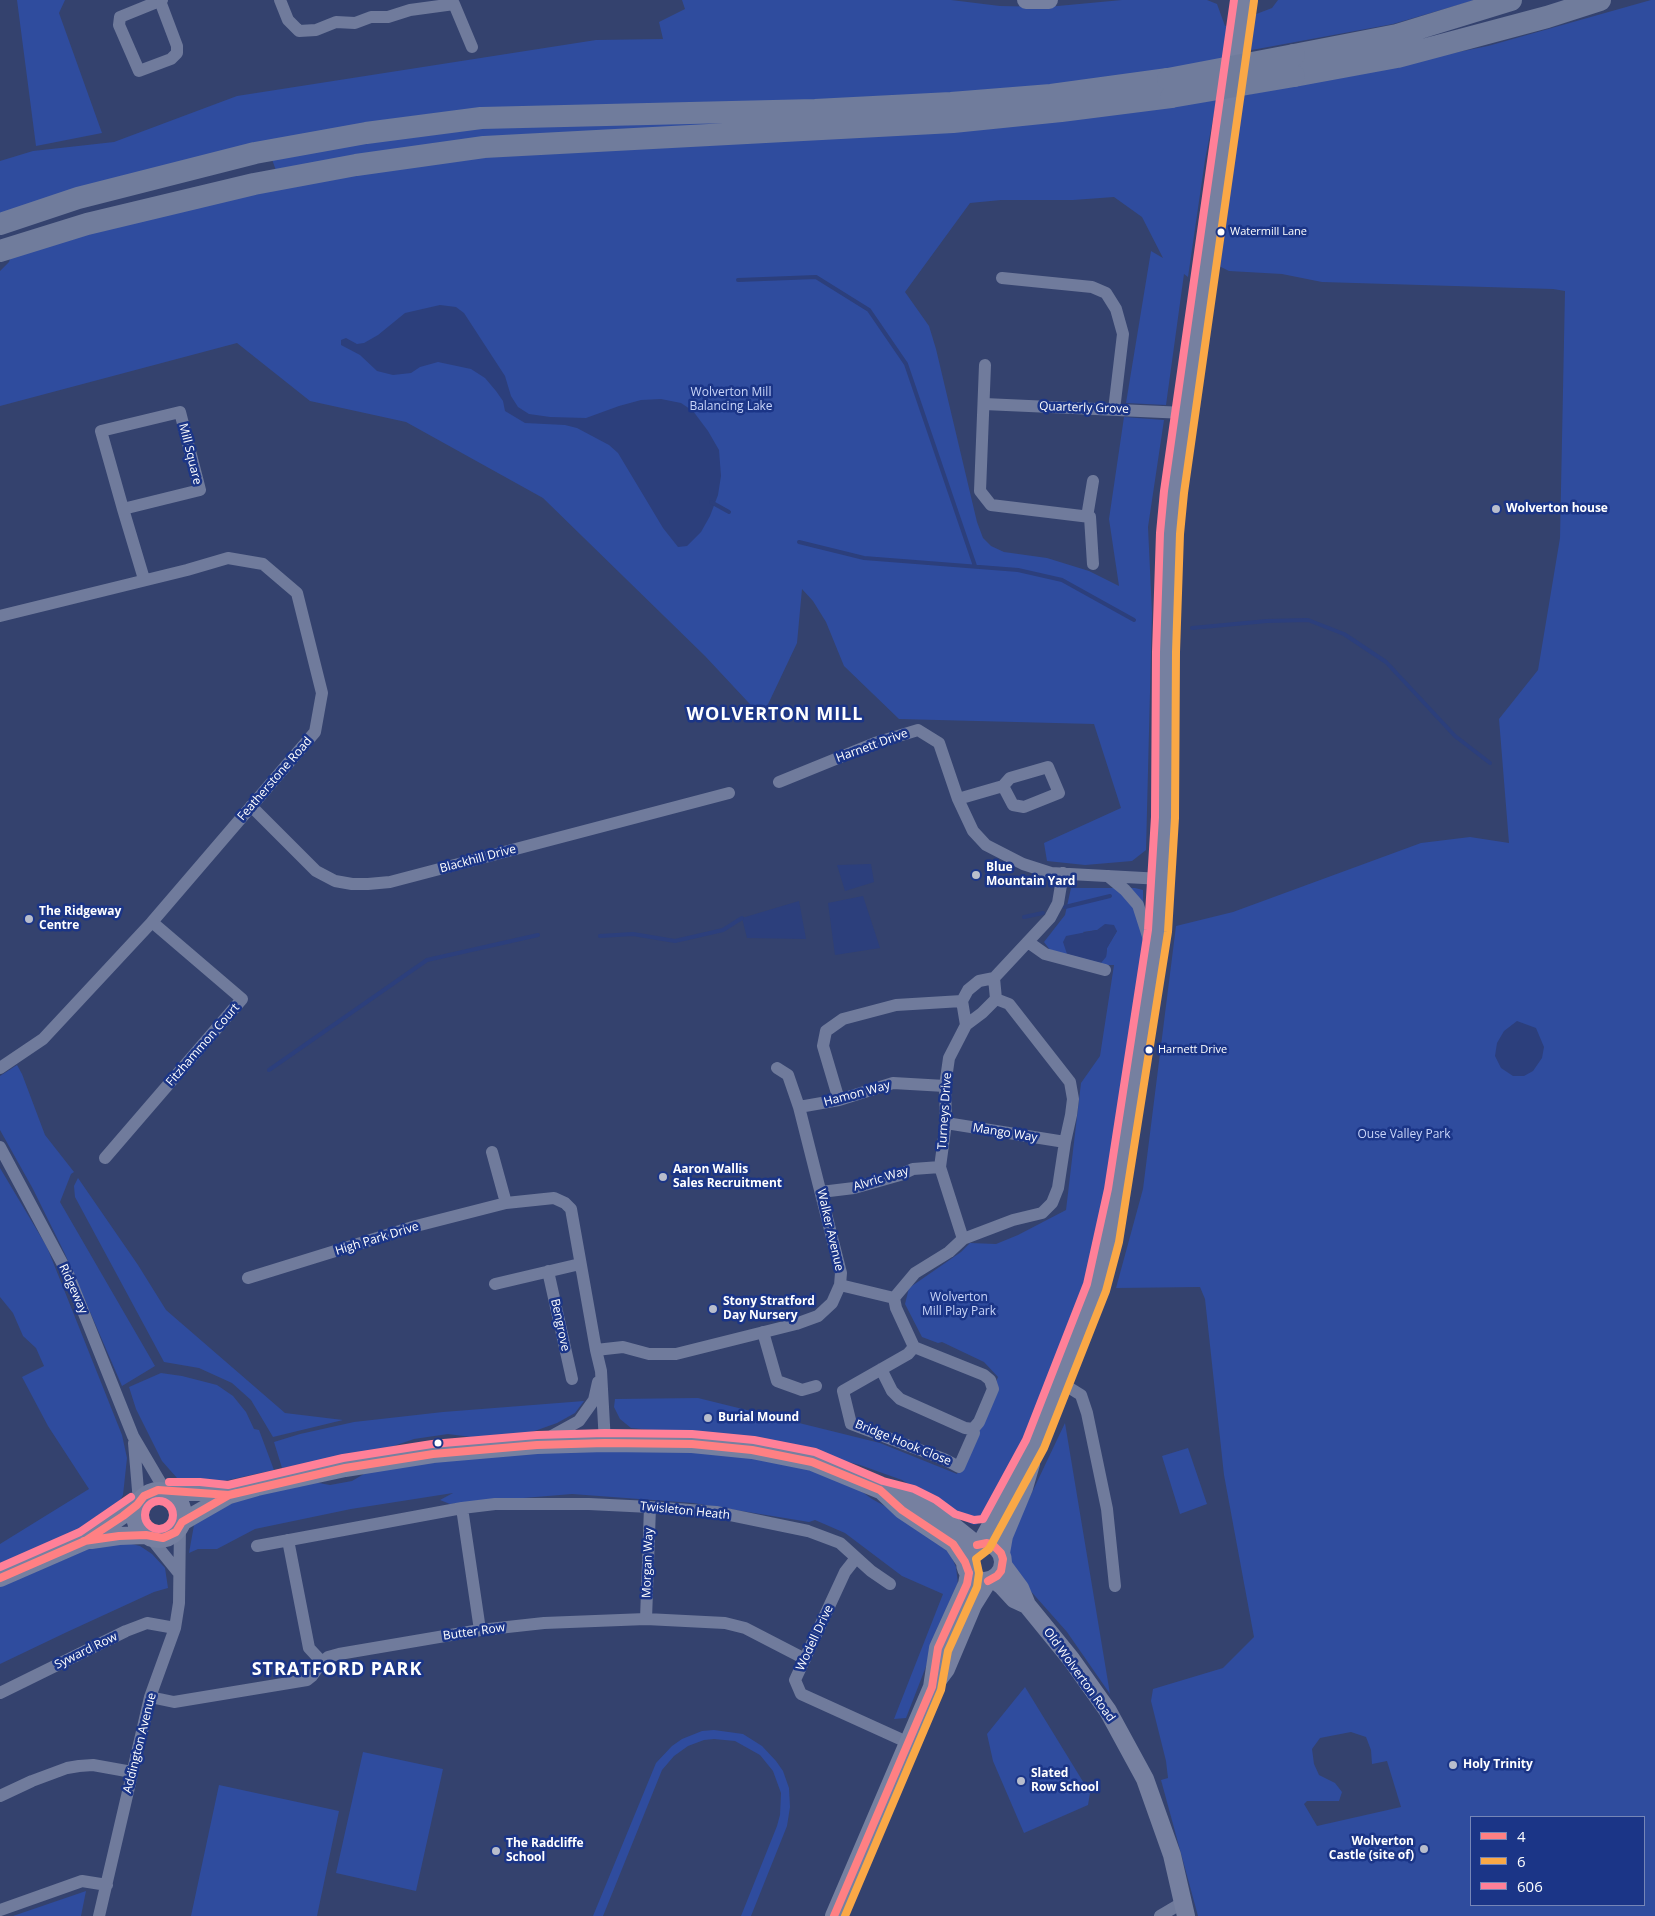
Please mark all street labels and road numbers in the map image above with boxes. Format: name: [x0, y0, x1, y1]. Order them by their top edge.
street label: Quarterly Grove: [1039, 399, 1129, 417]
street label: Mill Square: [175, 422, 205, 486]
street label: Harnett Drive: [834, 726, 910, 766]
street label: Featherstone Road: [235, 734, 315, 824]
street label: Blackhill Drive: [438, 842, 518, 876]
street label: Fitzhammon Court: [163, 1001, 243, 1089]
street label: Turneys Drive: [935, 1072, 955, 1150]
street label: Hamon Way: [822, 1078, 892, 1110]
street label: Mango Way: [972, 1121, 1038, 1145]
street label: Alvric Way: [852, 1164, 910, 1194]
street label: Walker Avenue: [814, 1188, 846, 1272]
street label: High Park Drive: [334, 1219, 420, 1259]
street label: Ridgeway: [56, 1262, 90, 1316]
street label: Bengrove: [547, 1297, 573, 1353]
street label: Bridge Hook Close: [853, 1417, 953, 1469]
street label: Twisleton Heath: [639, 1499, 731, 1523]
street label: Morgan Way: [640, 1528, 656, 1598]
street label: Wodell Drive: [793, 1603, 837, 1673]
street label: Butter Row: [442, 1621, 506, 1643]
street label: Old Wolverton Road: [1040, 1625, 1118, 1725]
street label: Syward Row: [52, 1630, 120, 1672]
street label: Addington Avenue: [121, 1691, 159, 1795]

